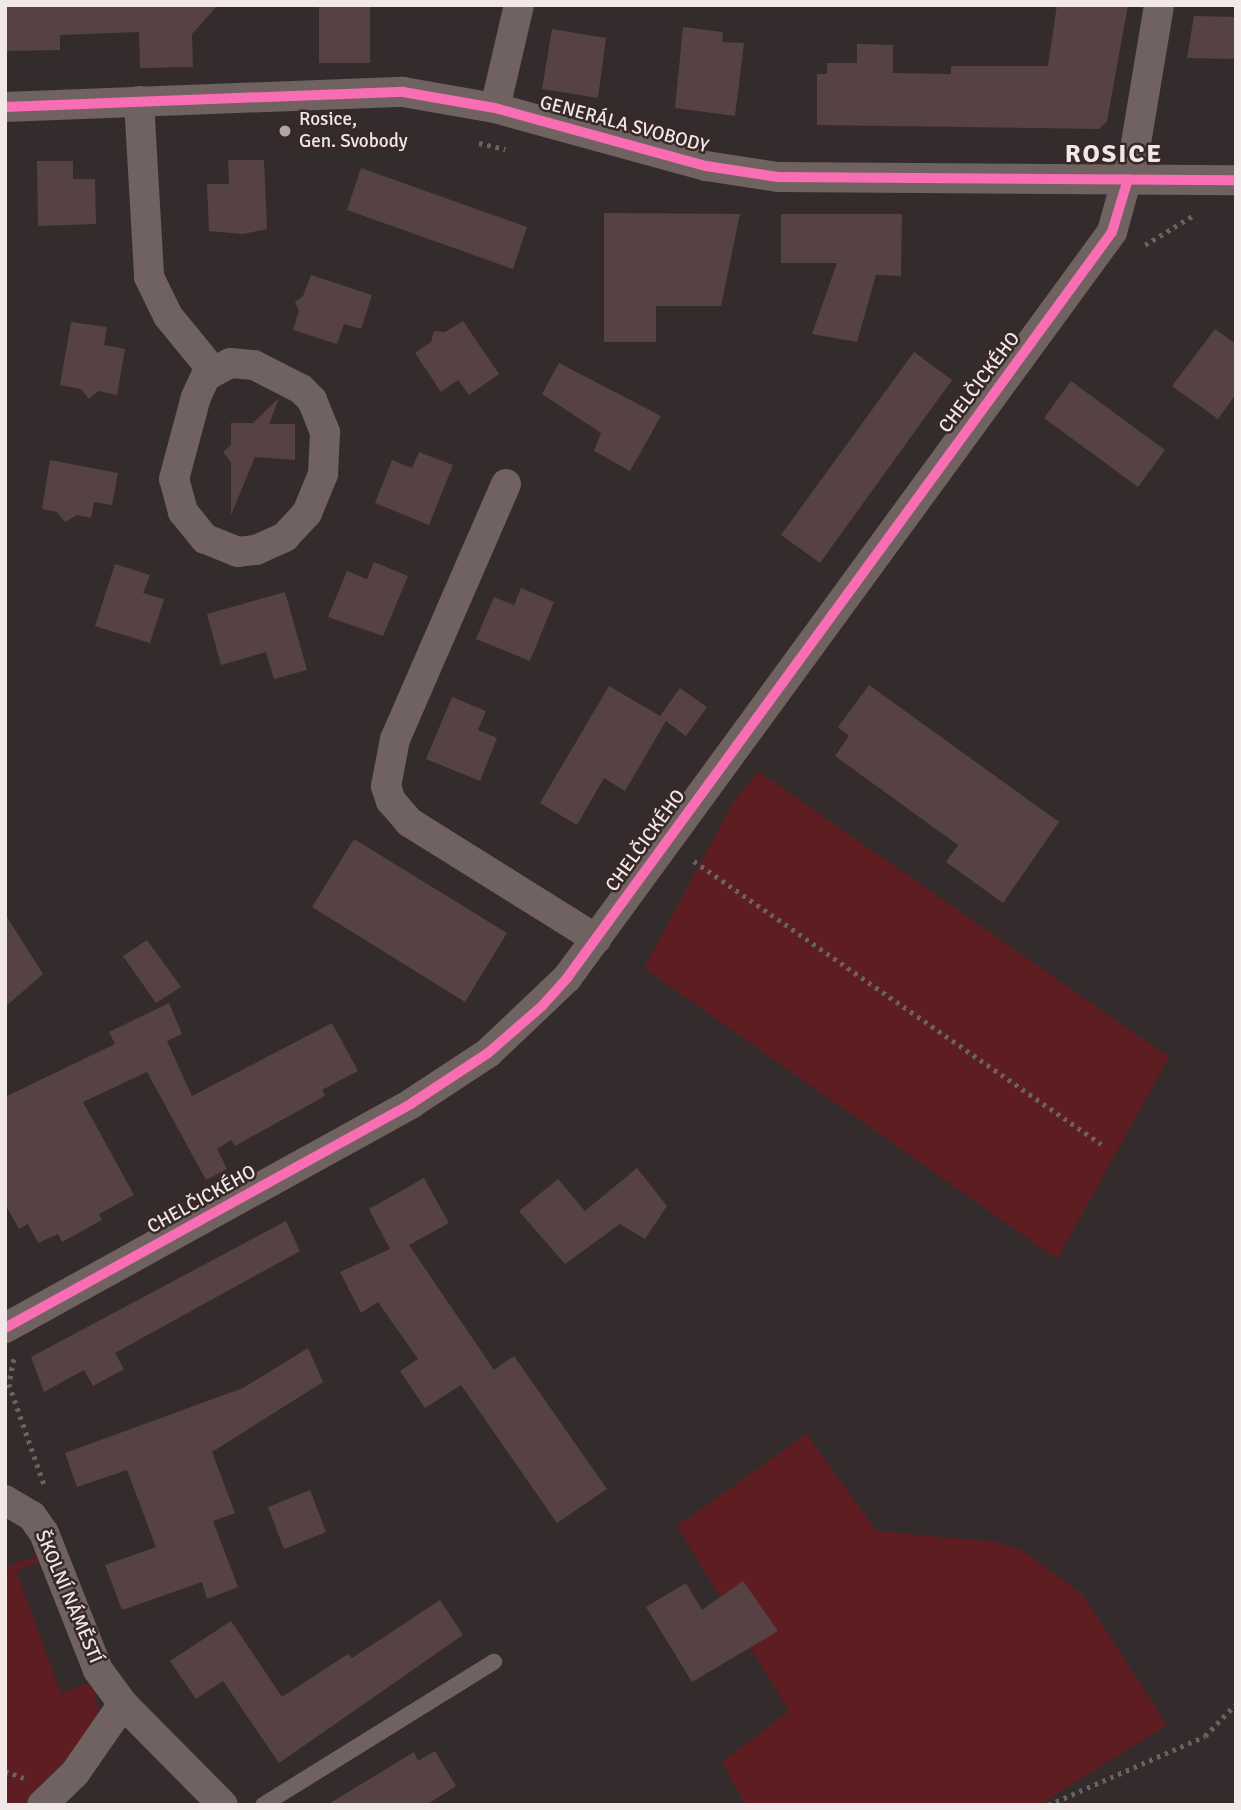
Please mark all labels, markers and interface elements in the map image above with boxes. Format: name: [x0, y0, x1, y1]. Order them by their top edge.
street label: GENERÁLA SVOBODY: [537, 91, 711, 159]
place label: Rosice, Gen. Svobody: [299, 109, 408, 153]
marker: Rosice, Gen. Svobody: [277, 123, 293, 139]
district label: ROSICE: [1066, 139, 1162, 171]
street label: CHELČICKÉHO: [935, 328, 1025, 438]
street label: CHELČICKÉHO: [601, 786, 691, 896]
street label: CHELČICKÉHO: [144, 1161, 260, 1239]
street label: ŠKOLNÍ NÁMĚSTÍ: [30, 1527, 106, 1667]

